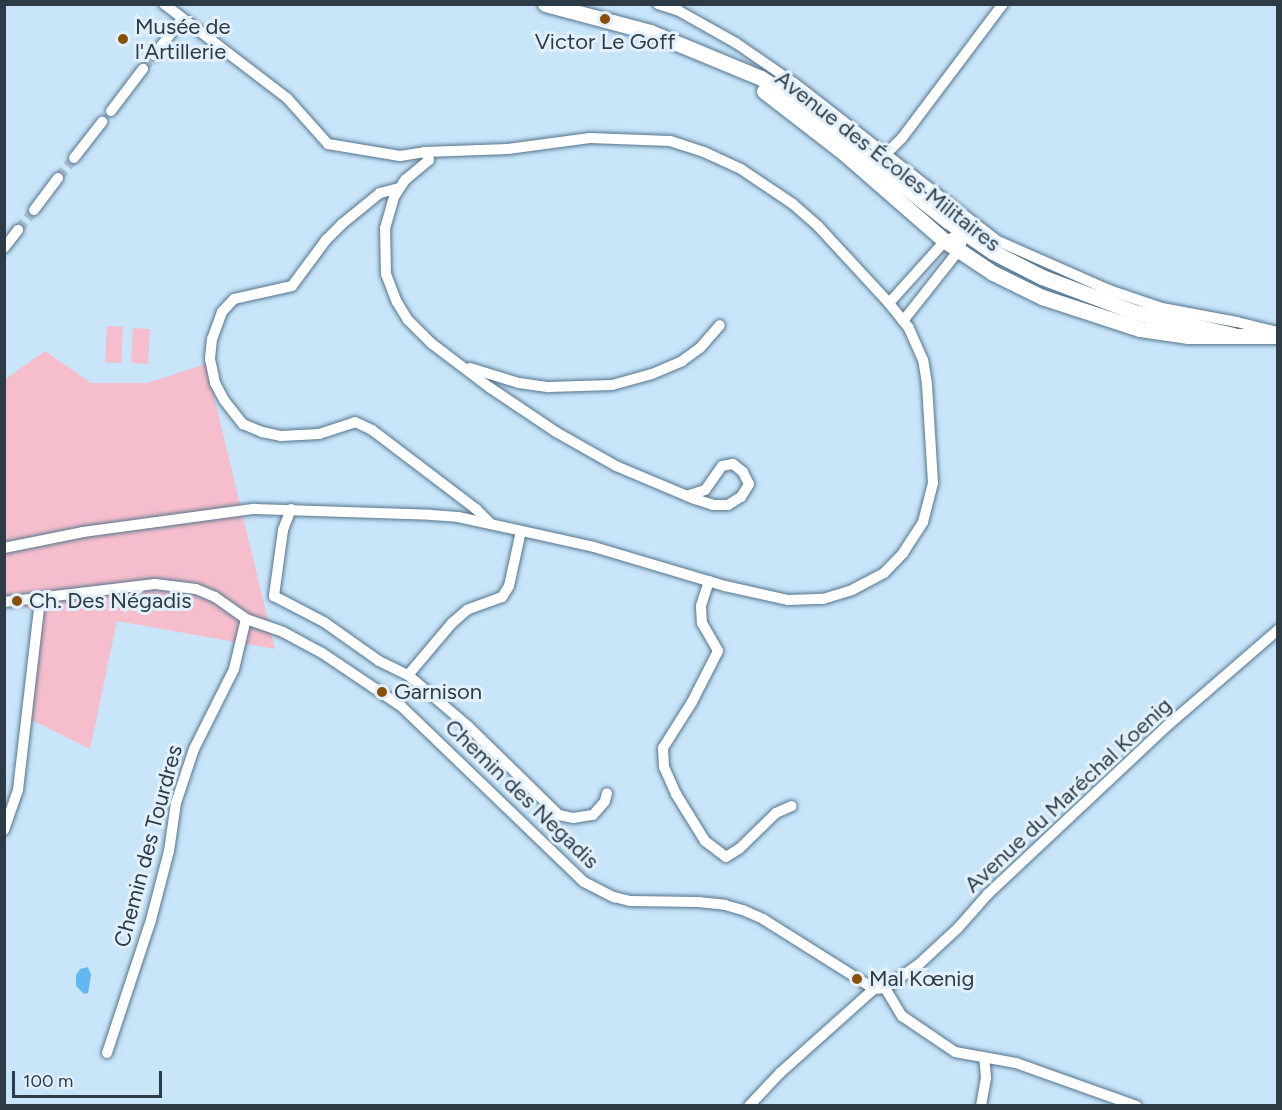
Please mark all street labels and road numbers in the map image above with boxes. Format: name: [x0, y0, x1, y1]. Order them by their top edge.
street label: Avenue des Écoles Militaires: [770, 65, 1006, 257]
street label: Avenue du Maréchal Koenig: [959, 692, 1177, 898]
street label: Chemin des Negadis: [440, 714, 604, 874]
street label: Chemin des Tourdres: [108, 742, 188, 950]

